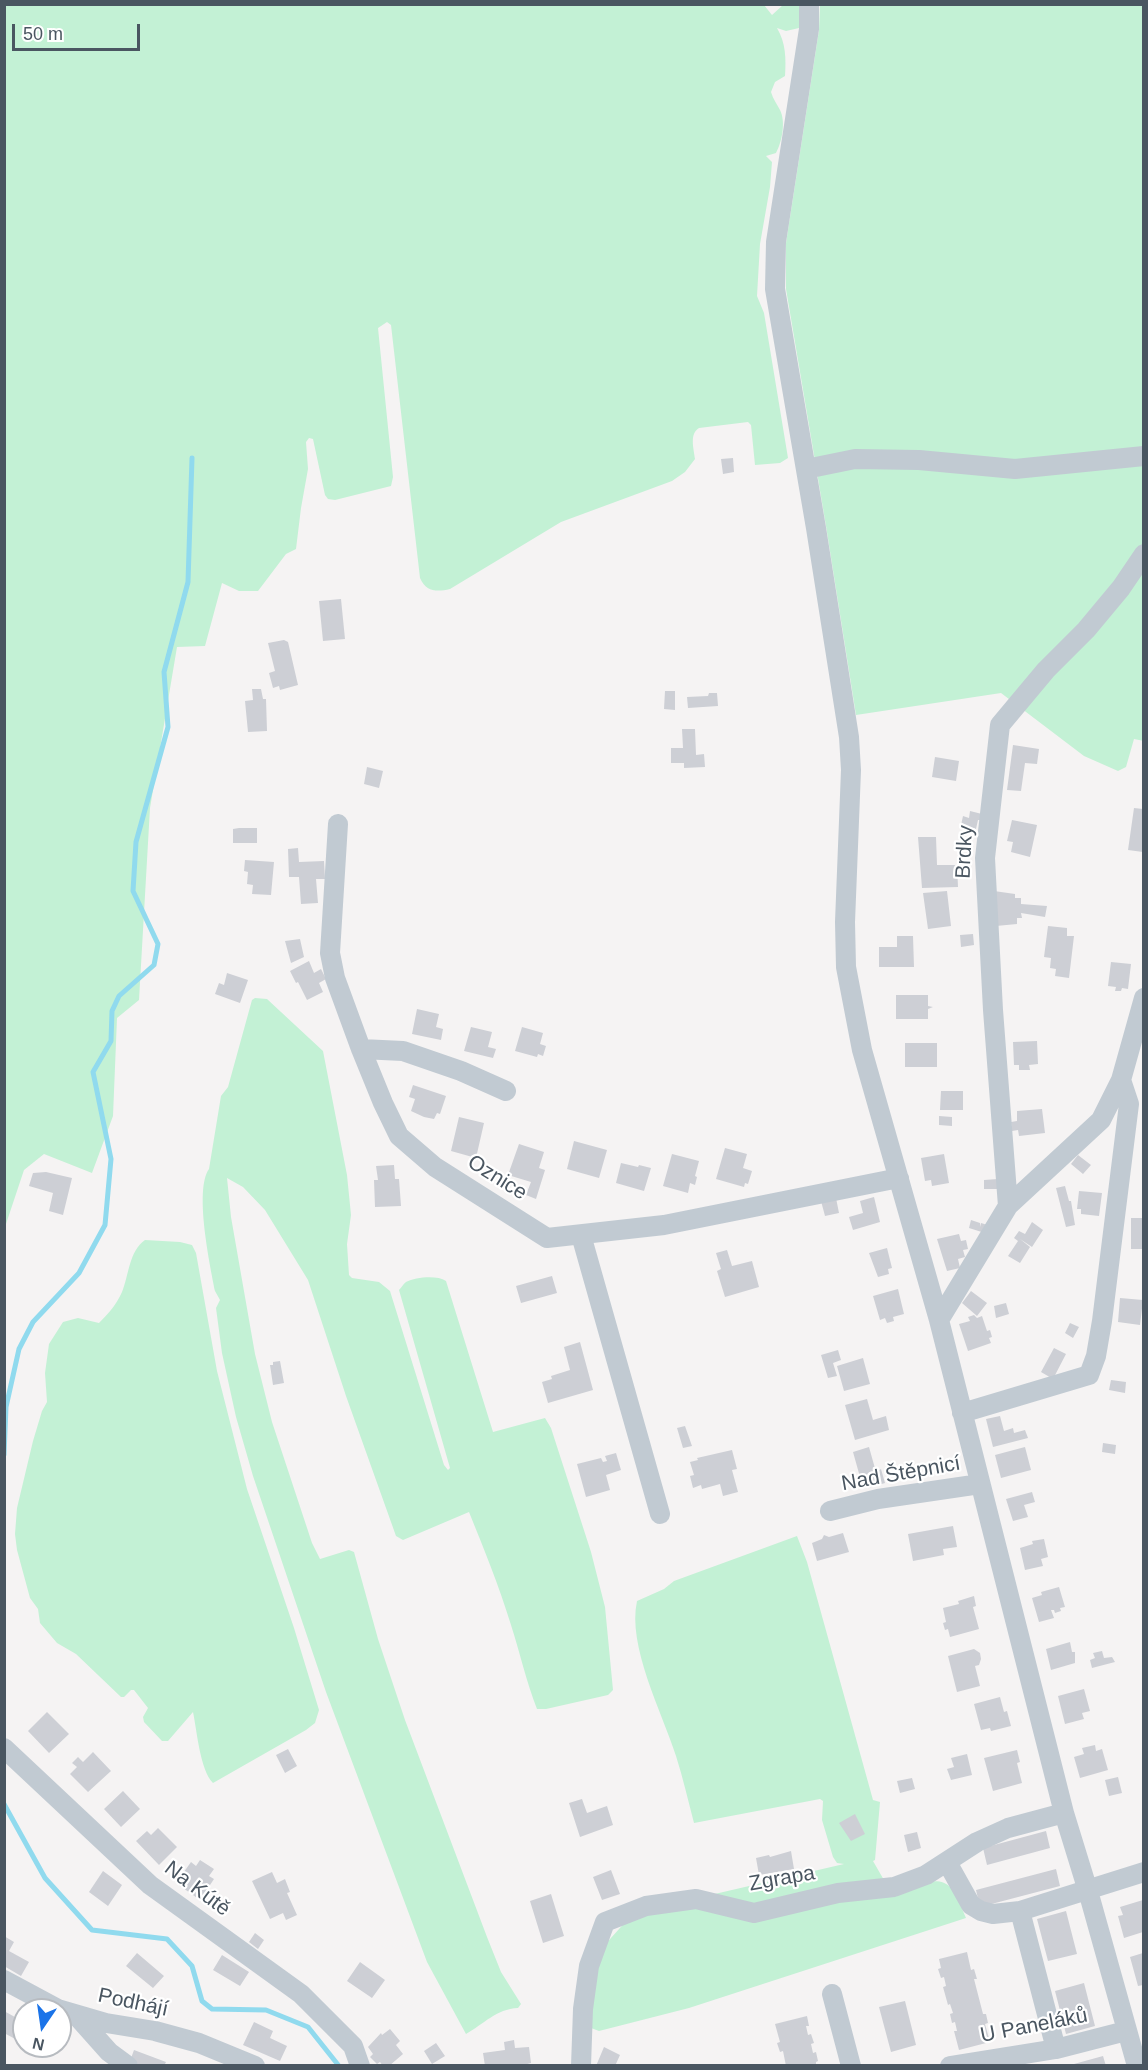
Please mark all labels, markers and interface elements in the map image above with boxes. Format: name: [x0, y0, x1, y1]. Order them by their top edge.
scale bar: [15, 12, 142, 50]
text: 50 m: [23, 24, 63, 44]
street label: Brdky: [951, 825, 979, 879]
street label: Oznice: [463, 1150, 531, 1206]
street label: Nad Štěpnicí: [840, 1451, 962, 1497]
street label: Na Kútě: [159, 1856, 235, 1922]
street label: Zgrapa: [747, 1861, 817, 1897]
street label: Podhájí: [96, 1983, 170, 2023]
north arrow: [12, 1998, 72, 2058]
street label: U Paneláků: [978, 2003, 1090, 2049]
text: N: [31, 2034, 46, 2054]

